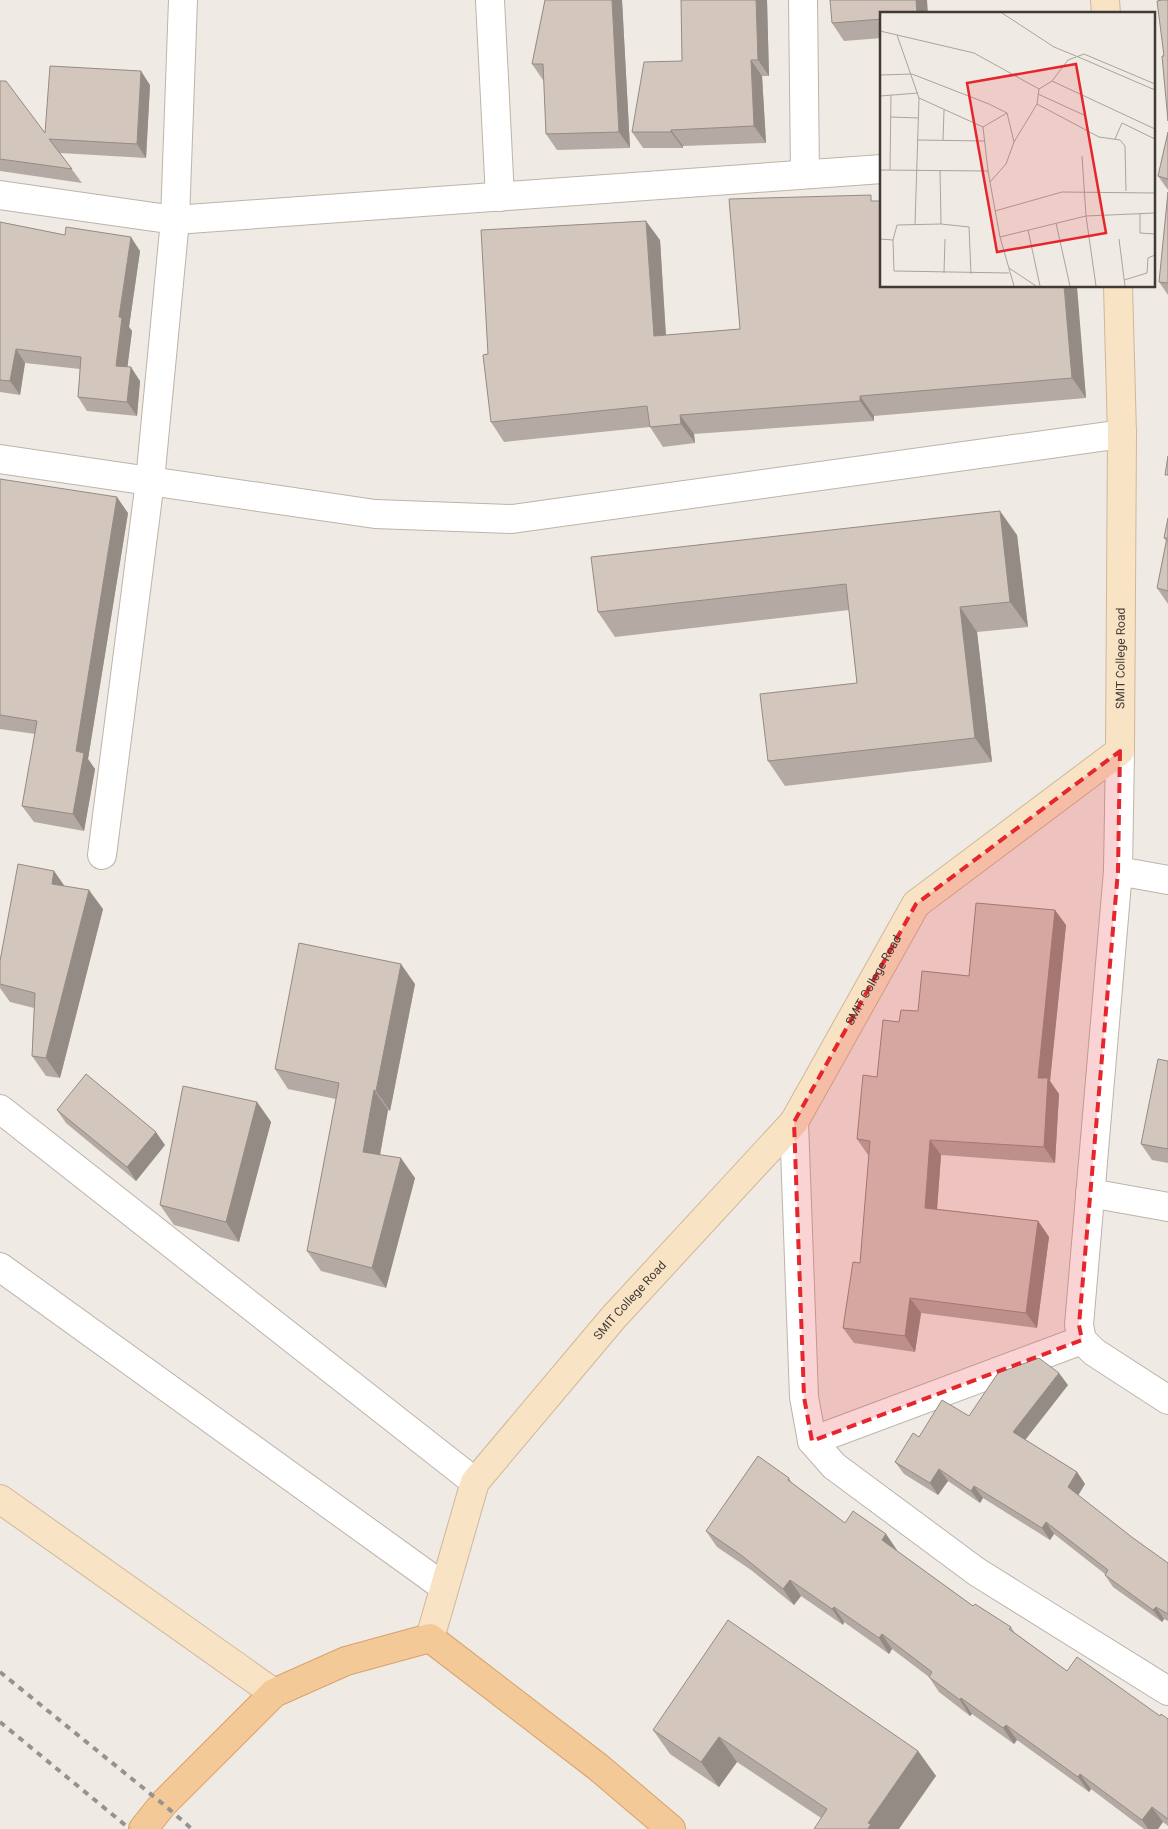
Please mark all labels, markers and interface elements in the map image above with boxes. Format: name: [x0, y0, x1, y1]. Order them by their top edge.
inset map: [880, 12, 1156, 288]
street label: SMIT College Road: [1113, 608, 1128, 709]
street label: SMIT College Road: [843, 933, 904, 1028]
street label: SMIT College Road: [591, 1258, 669, 1343]

